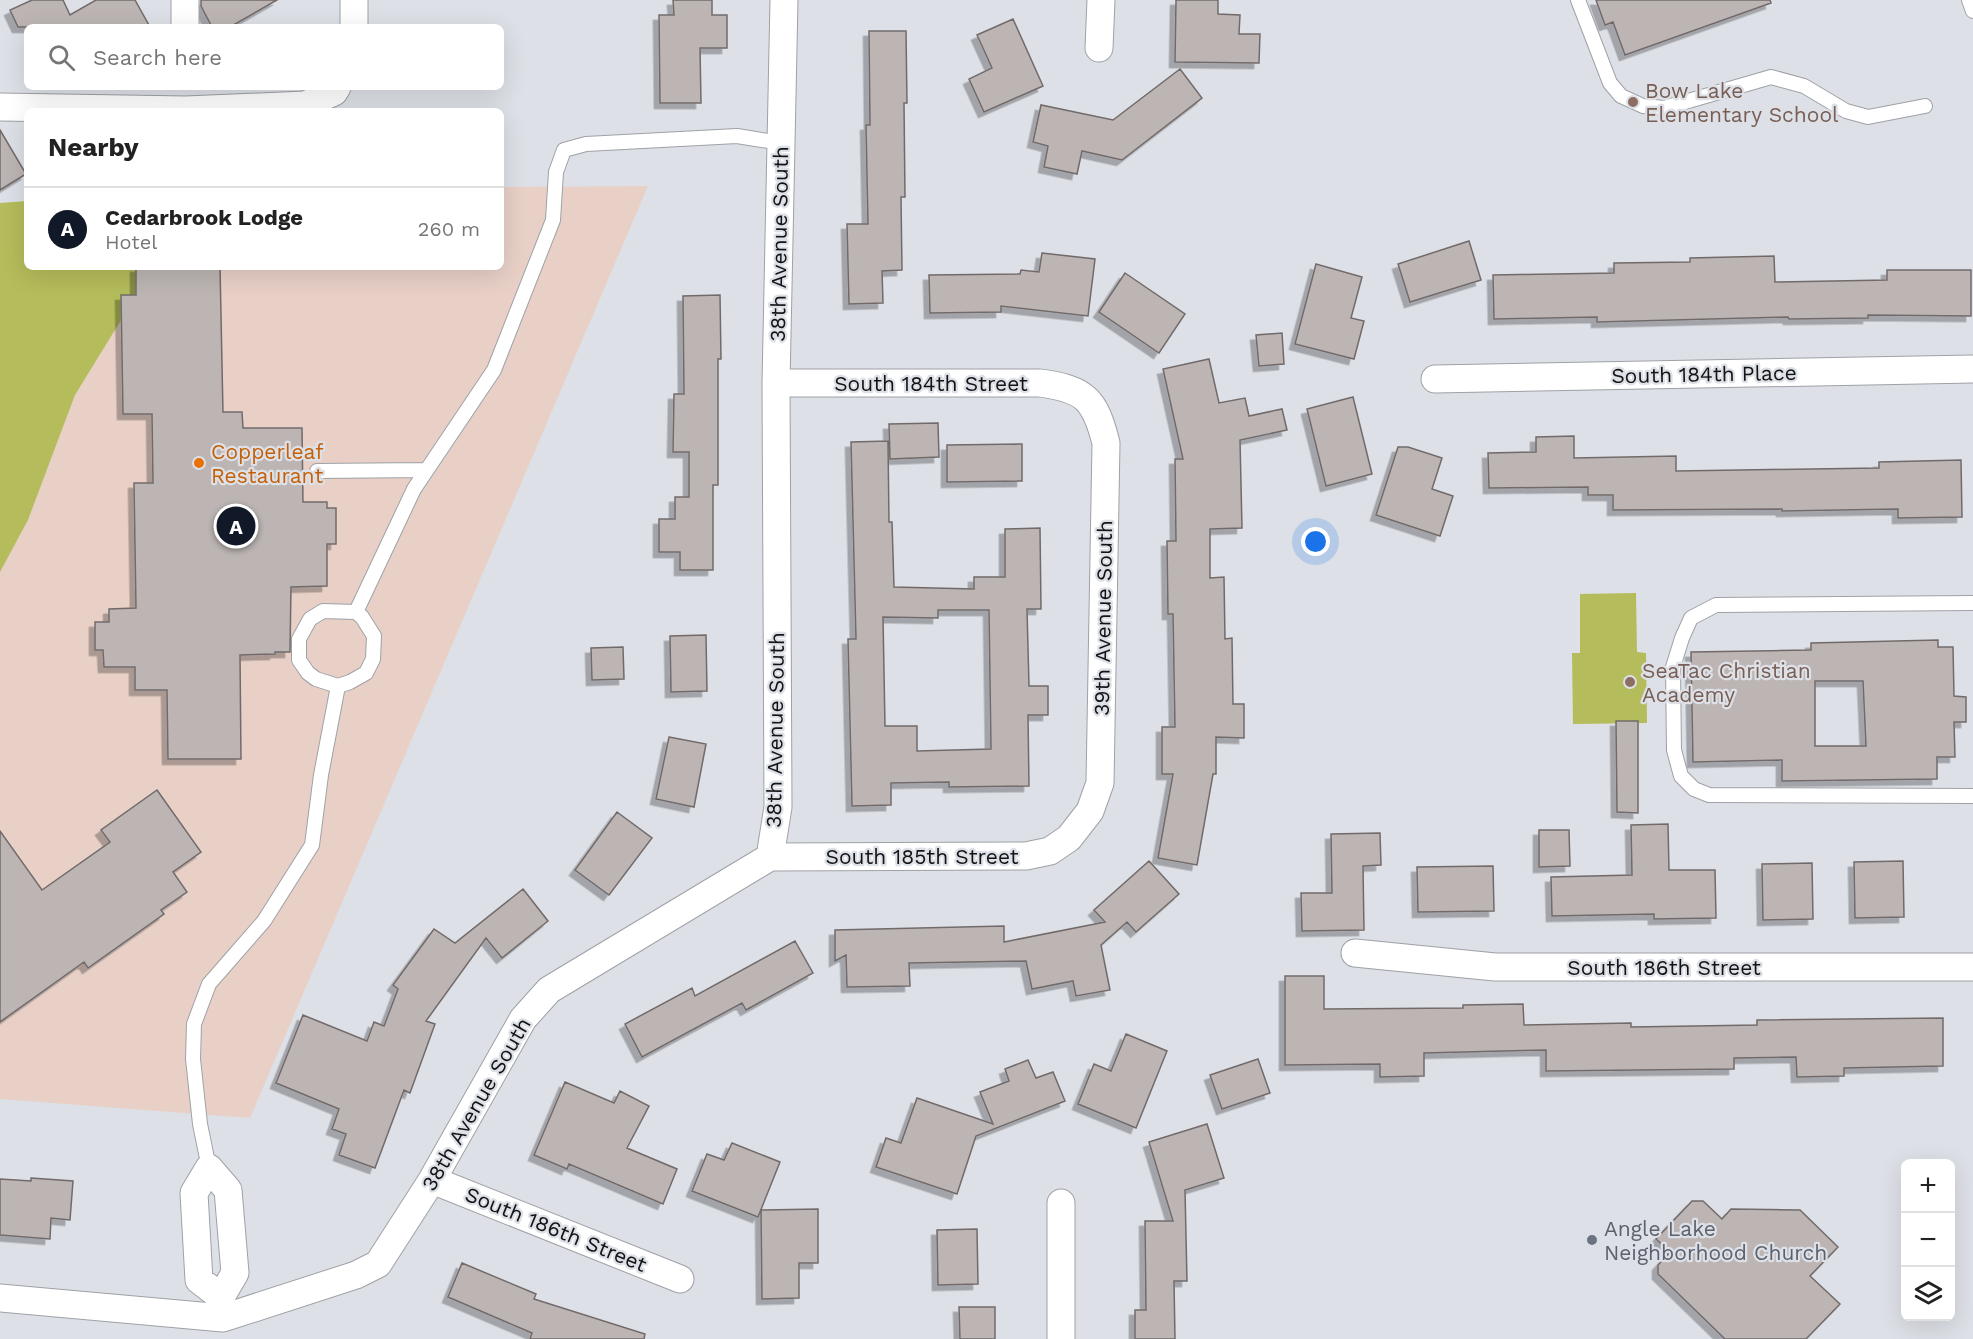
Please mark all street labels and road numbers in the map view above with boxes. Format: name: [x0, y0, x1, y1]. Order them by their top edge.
street label: 38th Avenue South: [765, 146, 793, 342]
street label: South 184th Place: [1611, 360, 1797, 388]
street label: South 184th Street: [834, 371, 1028, 396]
street label: 39th Avenue South: [1089, 520, 1117, 716]
street label: 38th Avenue South: [761, 632, 789, 828]
street label: South 185th Street: [825, 844, 1019, 869]
street label: South 186th Street: [1567, 955, 1761, 980]
street label: 38th Avenue South: [416, 1013, 536, 1195]
street label: South 186th Street: [462, 1181, 651, 1277]

